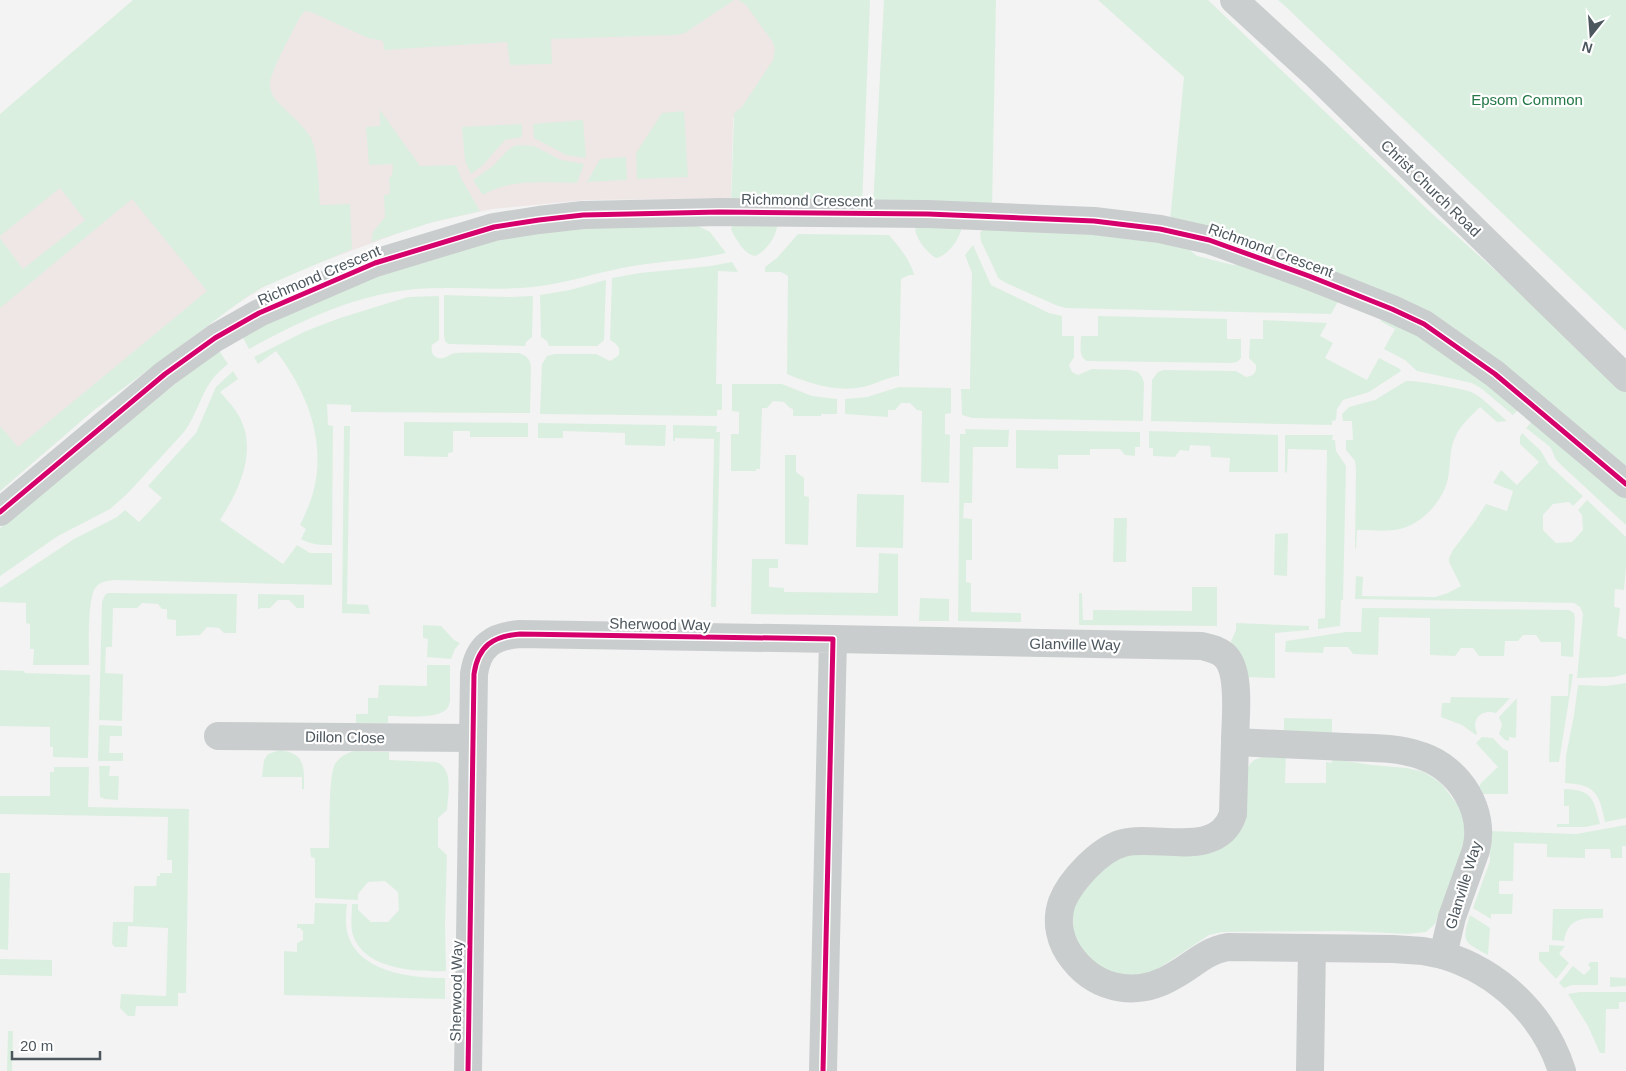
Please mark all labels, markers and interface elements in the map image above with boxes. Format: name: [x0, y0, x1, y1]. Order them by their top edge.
north arrow: [1566, 10, 1616, 60]
text: N: [1580, 38, 1594, 57]
park label: Epsom Common: [1471, 91, 1583, 108]
street label: Christ Church Road: [1378, 136, 1484, 240]
street label: Richmond Crescent: [741, 190, 874, 210]
street label: Richmond Crescent: [1206, 219, 1337, 281]
street label: Richmond Crescent: [255, 241, 384, 309]
street label: Sherwood Way: [609, 615, 711, 633]
street label: Glanville Way: [1029, 635, 1121, 653]
street label: Dillon Close: [305, 728, 385, 746]
street label: Glanville Way: [1442, 838, 1485, 931]
street label: Sherwood Way: [447, 940, 465, 1042]
scale bar: [12, 1028, 100, 1060]
text: 20 m: [20, 1037, 53, 1054]

